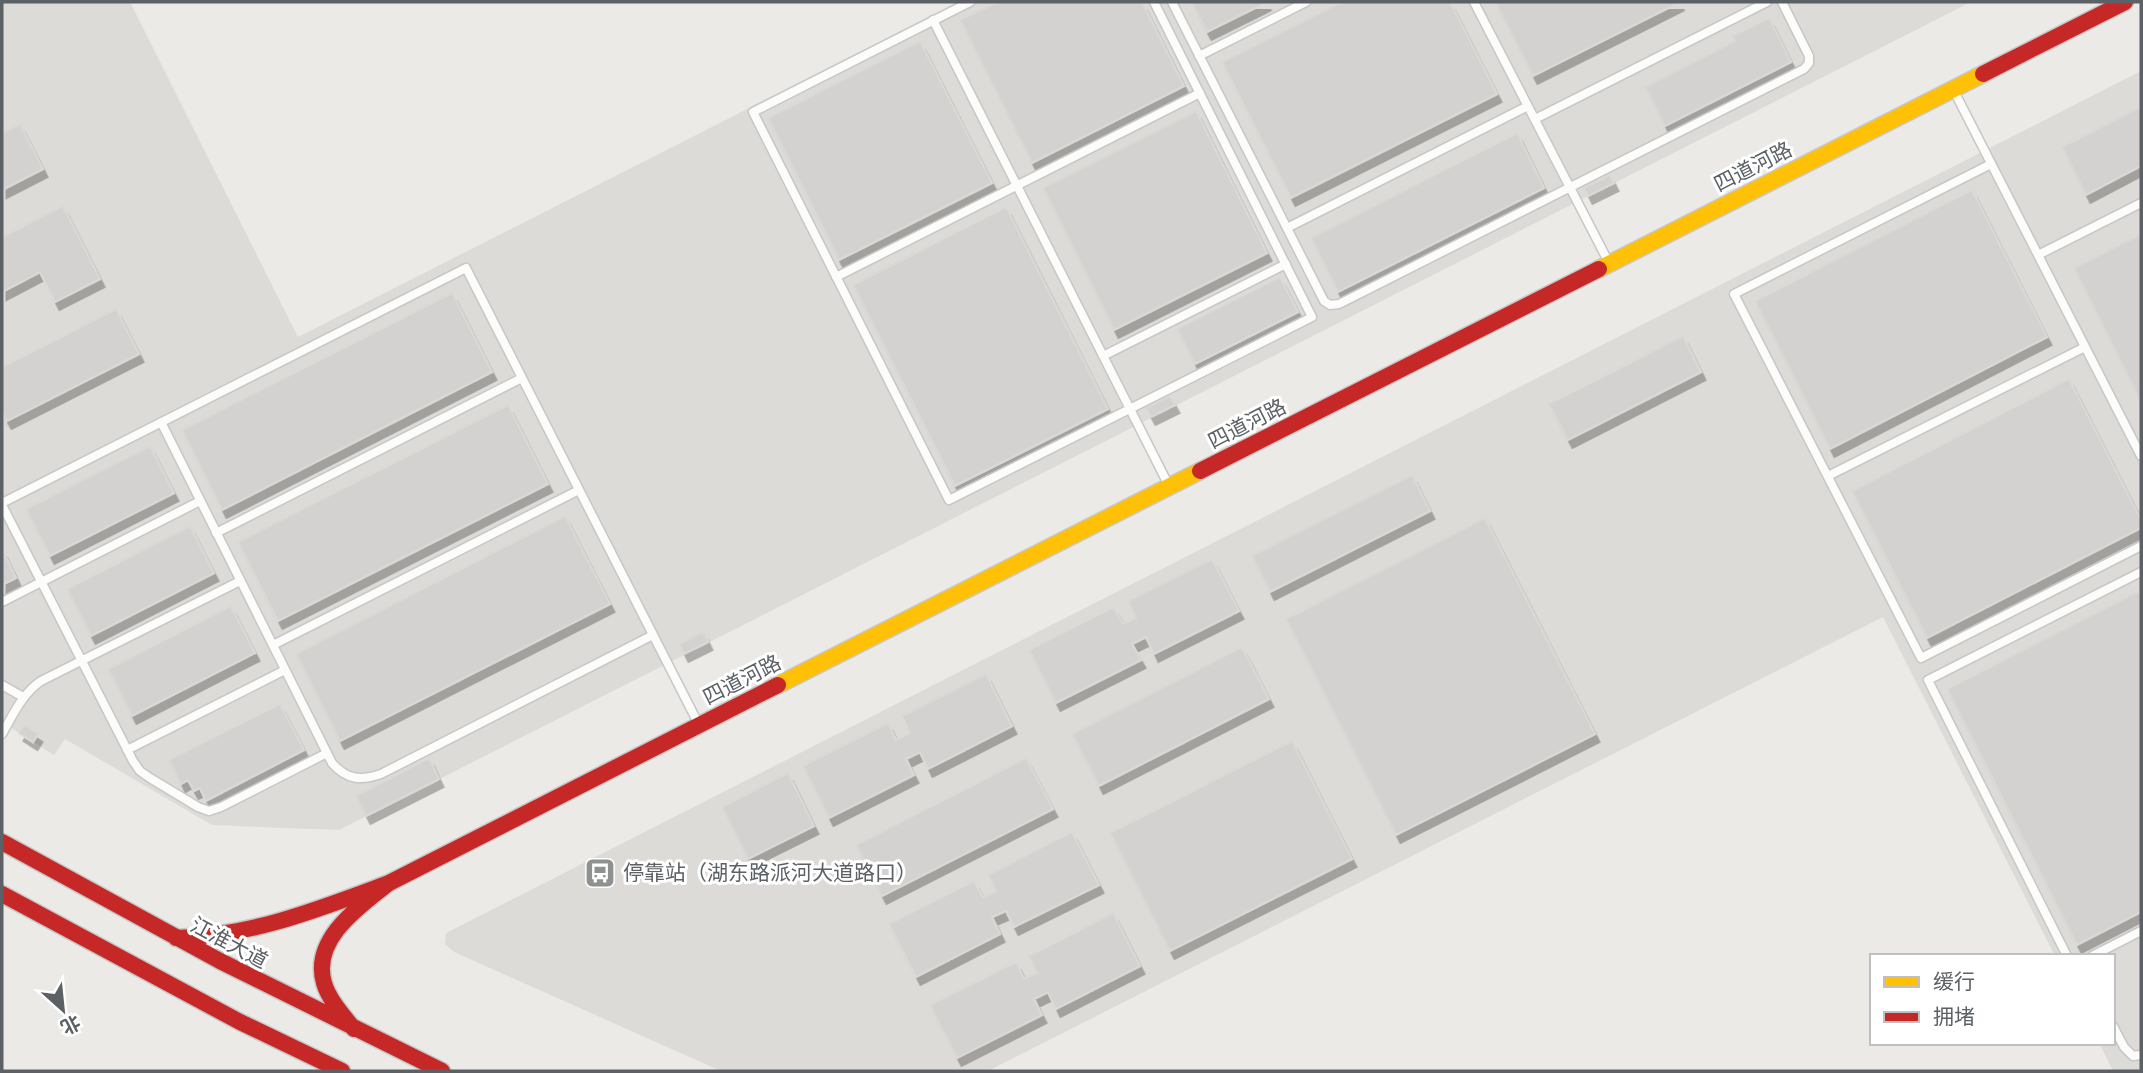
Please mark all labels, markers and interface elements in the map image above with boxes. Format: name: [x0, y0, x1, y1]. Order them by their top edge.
street label: 四道河路: [1709, 135, 1796, 198]
street label: 四道河路: [1203, 392, 1290, 455]
street label: 四道河路: [698, 648, 785, 711]
bus stop icon: 停靠站（湖东路派河大道路口）: [583, 856, 617, 890]
place label: 停靠站（湖东路派河大道路口）: [623, 859, 917, 886]
street label: 江淮大道: [186, 911, 273, 974]
legend: [1870, 954, 2115, 1045]
text: 缓行: [1933, 968, 1975, 995]
north arrow: [28, 975, 98, 1045]
text: 拥堵: [1933, 1003, 1975, 1030]
text: 北: [57, 1010, 85, 1040]

